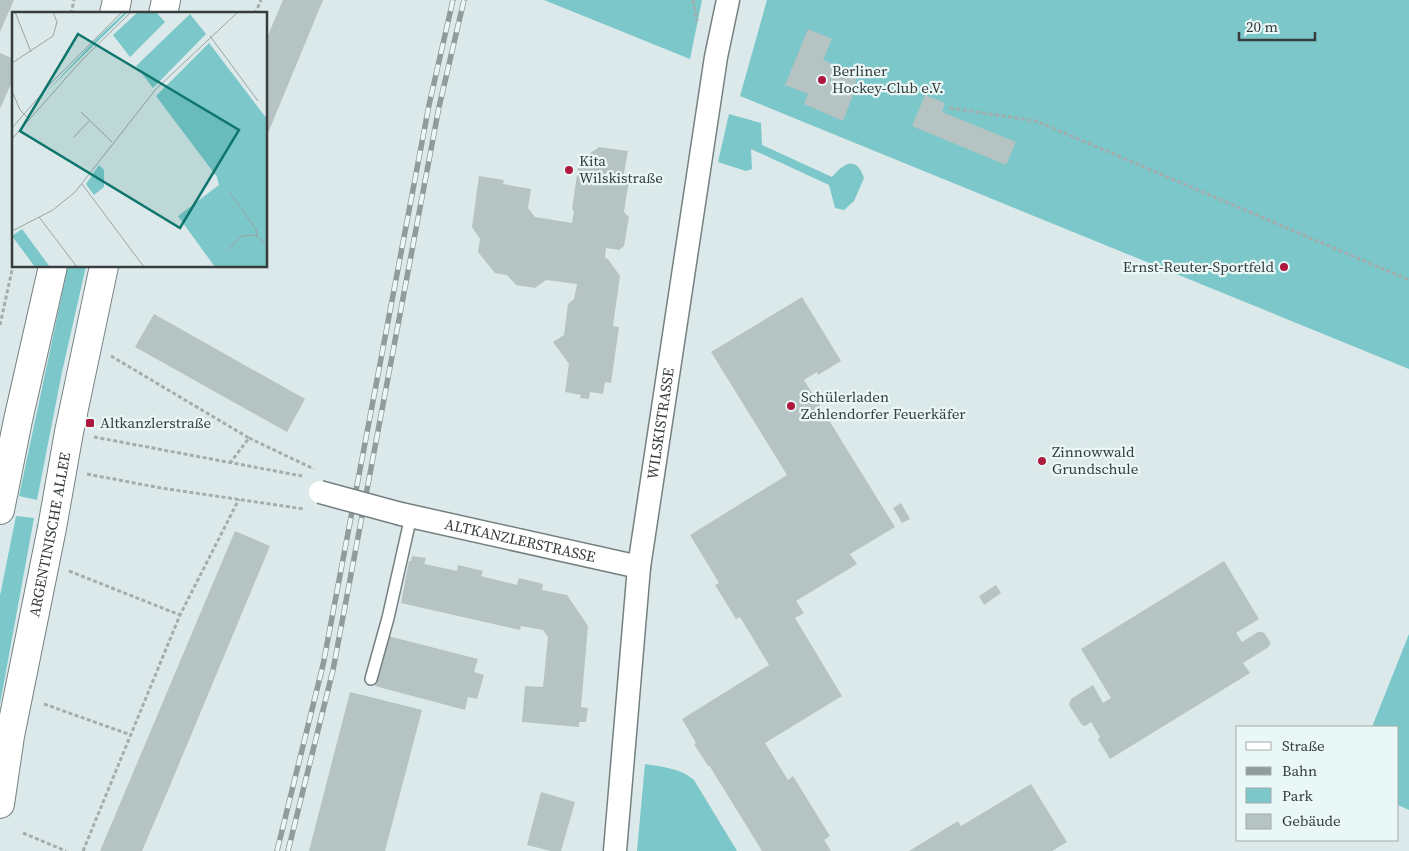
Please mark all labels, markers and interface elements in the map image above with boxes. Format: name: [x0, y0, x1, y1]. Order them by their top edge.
scale bar: [1239, 10, 1315, 42]
inset map: [12, 12, 268, 268]
text: 20 m: [1246, 16, 1278, 37]
place label: Berliner Hockey-Club e.V.: [832, 60, 944, 98]
marker: Berliner Hockey-Club e.V.: [816, 74, 828, 86]
place label: Kita Wilskistraße: [579, 150, 663, 188]
marker: Kita Wilskistraße: [563, 164, 575, 176]
place label: Ernst-Reuter-Sportfeld: [1123, 256, 1274, 277]
marker: Ernst-Reuter-Sportfeld: [1278, 261, 1290, 273]
street label: WILSKISTRASSE: [641, 366, 679, 481]
place label: Schülerladen Zehlendorfer Feuerkäfer: [801, 386, 966, 424]
marker: Schülerladen Zehlendorfer Feuerkäfer: [785, 400, 797, 412]
place label: Altkanzlerstraße: [100, 412, 211, 433]
marker: Altkanzlerstraße: [84, 417, 96, 429]
place label: Zinnowwald Grundschule: [1052, 441, 1139, 479]
street label: ARGENTINISCHE ALLEE: [23, 451, 75, 619]
marker: Zinnowwald Grundschule: [1036, 455, 1048, 467]
street label: ALTKANZLERSTRASSE: [443, 513, 598, 567]
legend: [1236, 726, 1399, 841]
text: Straße: [1282, 735, 1325, 756]
text: Bahn: [1282, 760, 1317, 781]
text: Park: [1282, 785, 1314, 806]
text: Gebäude: [1282, 810, 1341, 831]

